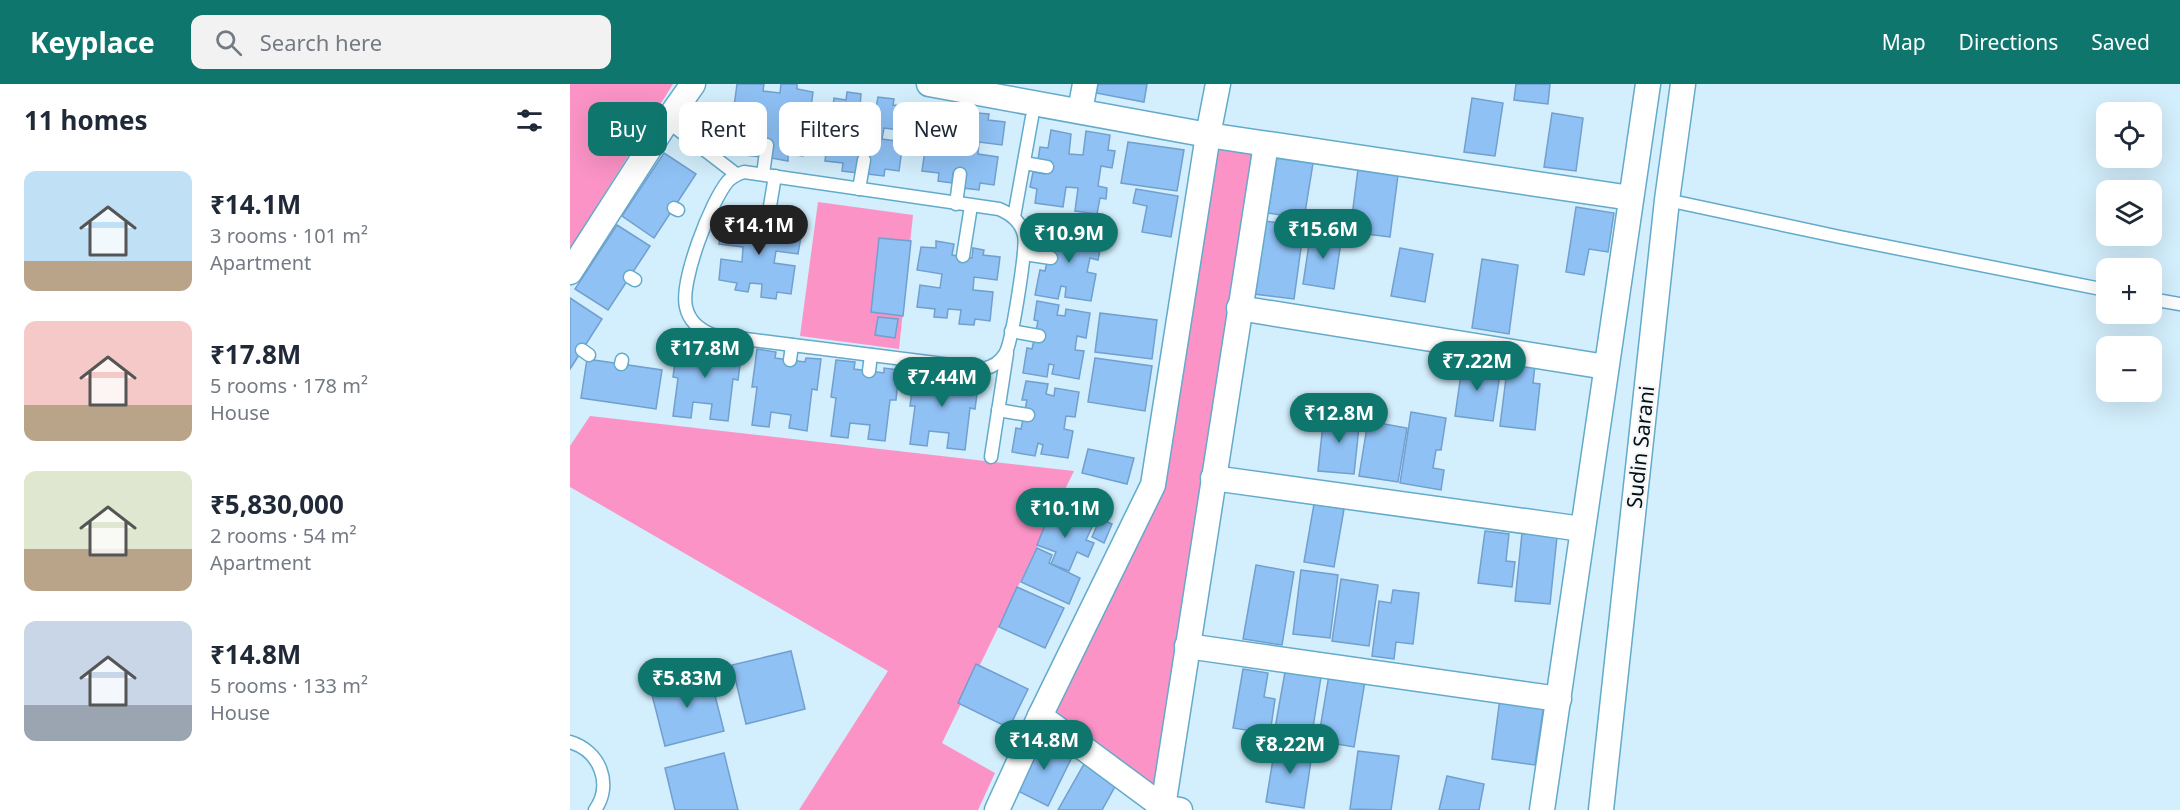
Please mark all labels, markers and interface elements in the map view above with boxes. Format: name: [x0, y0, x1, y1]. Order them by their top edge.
search box: [191, 15, 611, 69]
text: Keyplace: [30, 23, 155, 61]
icon: search: [212, 26, 245, 59]
text: Search here: [260, 27, 382, 57]
text: Map: [1882, 28, 1926, 56]
text: Directions: [1959, 28, 2058, 56]
text: Saved: [2091, 28, 2150, 56]
text: 11 homes: [24, 102, 148, 138]
chip: Buy: [588, 102, 667, 156]
chip: Rent: [679, 102, 767, 156]
chip: Filters: [779, 102, 881, 156]
chip: New: [893, 102, 979, 156]
map controls: [2096, 102, 2162, 402]
button: locate: [2096, 102, 2162, 168]
icon: filters: [513, 104, 546, 137]
button: layers: [2096, 180, 2162, 246]
text: ₹14.1M: [210, 186, 301, 222]
icon: home: [72, 195, 144, 267]
pin: ₹14.1M: [710, 205, 808, 256]
pin: ₹15.6M: [1274, 209, 1372, 260]
text: ₹14.1M: [724, 211, 794, 238]
pin: ₹10.9M: [1020, 213, 1118, 264]
text: ₹15.6M: [1288, 215, 1358, 242]
text: ₹10.9M: [1034, 219, 1104, 246]
text: 3 rooms · 101 m²: [210, 222, 368, 249]
text: Apartment: [210, 249, 311, 276]
button: +: [2096, 258, 2162, 324]
pin: ₹17.8M: [656, 328, 754, 379]
text: ₹17.8M: [670, 334, 740, 361]
text: ₹17.8M: [210, 336, 301, 372]
button: −: [2096, 336, 2162, 402]
pin: ₹7.22M: [1428, 341, 1526, 392]
icon: home: [72, 345, 144, 417]
text: ₹7.22M: [1442, 347, 1512, 374]
pin: ₹7.44M: [893, 357, 991, 408]
text: ₹7.44M: [907, 363, 977, 390]
text: 5 rooms · 178 m²: [210, 372, 368, 399]
street label: Sudin Sarani: [1620, 384, 1660, 510]
pin: ₹12.8M: [1290, 393, 1388, 444]
text: House: [210, 399, 270, 426]
text: ₹12.8M: [1304, 399, 1374, 426]
text: ₹5,830,000: [210, 486, 344, 522]
pin: ₹10.1M: [1016, 488, 1114, 539]
text: ₹10.1M: [1030, 494, 1100, 521]
icon: home: [72, 495, 144, 567]
text: 2 rooms · 54 m²: [210, 522, 357, 549]
text: Apartment: [210, 549, 311, 576]
text: ₹14.8M: [210, 636, 301, 672]
icon: home: [72, 645, 144, 717]
pin: ₹5.83M: [638, 658, 736, 709]
text: ₹5.83M: [652, 664, 722, 691]
text: 5 rooms · 133 m²: [210, 672, 368, 699]
text: House: [210, 699, 270, 726]
pin: ₹14.8M: [995, 720, 1093, 771]
pin: ₹8.22M: [1241, 724, 1339, 775]
text: ₹14.8M: [1009, 726, 1079, 753]
text: ₹8.22M: [1255, 730, 1325, 757]

